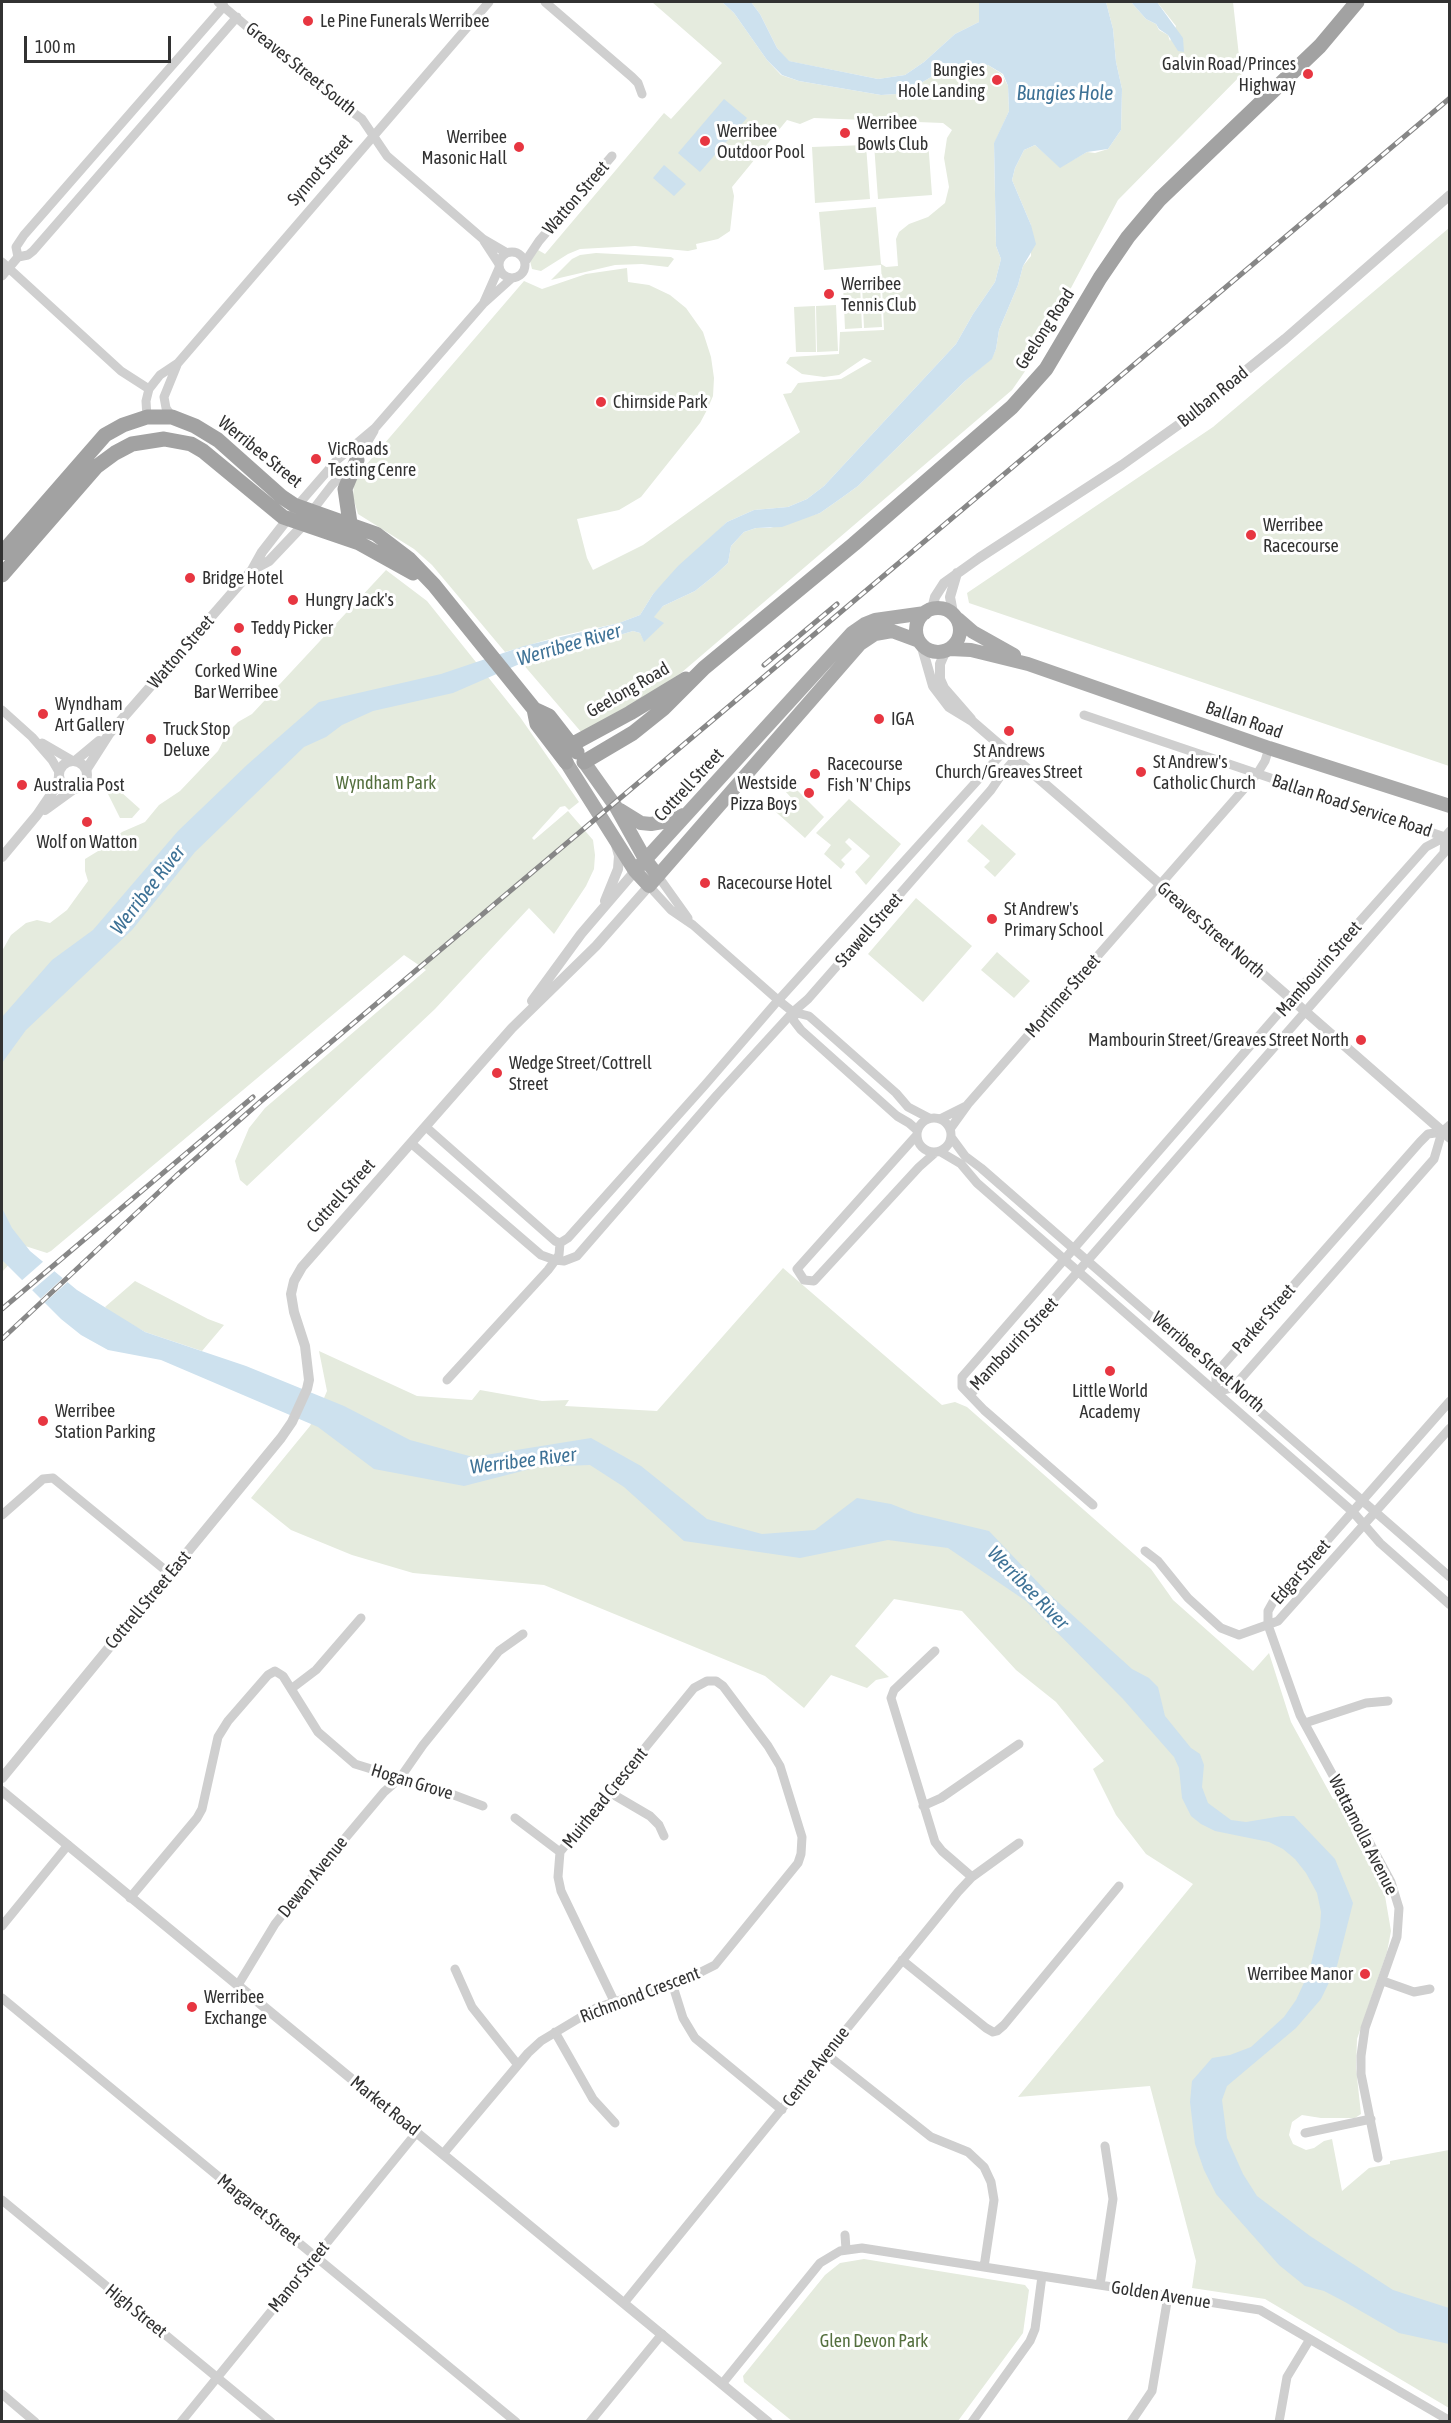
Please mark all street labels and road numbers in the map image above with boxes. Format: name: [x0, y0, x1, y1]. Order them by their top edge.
street label: Greaves Street South: [241, 18, 361, 120]
street label: Synnot Street: [283, 130, 357, 210]
street label: Watton Street: [538, 157, 614, 239]
street label: Geelong Road: [1011, 284, 1079, 374]
street label: Bulban Road: [1173, 362, 1253, 432]
street label: Werribee Street: [213, 411, 307, 493]
street label: Watton Street: [143, 611, 219, 693]
street label: Geelong Road: [583, 658, 673, 722]
street label: Ballan Road: [1202, 697, 1286, 743]
street label: Cottrell Street: [650, 744, 728, 826]
street label: Ballan Road Service Road: [1269, 770, 1435, 842]
street label: Greaves Street North: [1153, 877, 1269, 983]
street label: Stawell Street: [831, 888, 907, 972]
street label: Mambourin Street: [1272, 917, 1366, 1021]
street label: Mortimer Street: [1021, 950, 1105, 1042]
street label: Cottrell Street: [302, 1155, 380, 1237]
street label: Parker Street: [1228, 1280, 1300, 1358]
street label: Mambourin Street: [965, 1293, 1063, 1395]
street label: Werribee Street North: [1147, 1307, 1269, 1417]
street label: Edgar Street: [1267, 1535, 1335, 1609]
street label: Cottrell Street East: [101, 1546, 195, 1654]
street label: Muirhead Crescent: [558, 1743, 652, 1853]
street label: Hogan Grove: [368, 1759, 456, 1805]
street label: Wattamolla Avenue: [1324, 1772, 1402, 1898]
street label: Dewan Avenue: [274, 1832, 352, 1922]
street label: Richmond Crescent: [577, 1962, 703, 2028]
street label: Centre Avenue: [778, 2023, 854, 2111]
street label: Market Road: [346, 2071, 424, 2141]
street label: Margaret Street: [213, 2170, 305, 2250]
street label: Manor Street: [264, 2237, 334, 2317]
street label: Golden Avenue: [1110, 2276, 1212, 2314]
street label: High Street: [101, 2280, 171, 2342]

